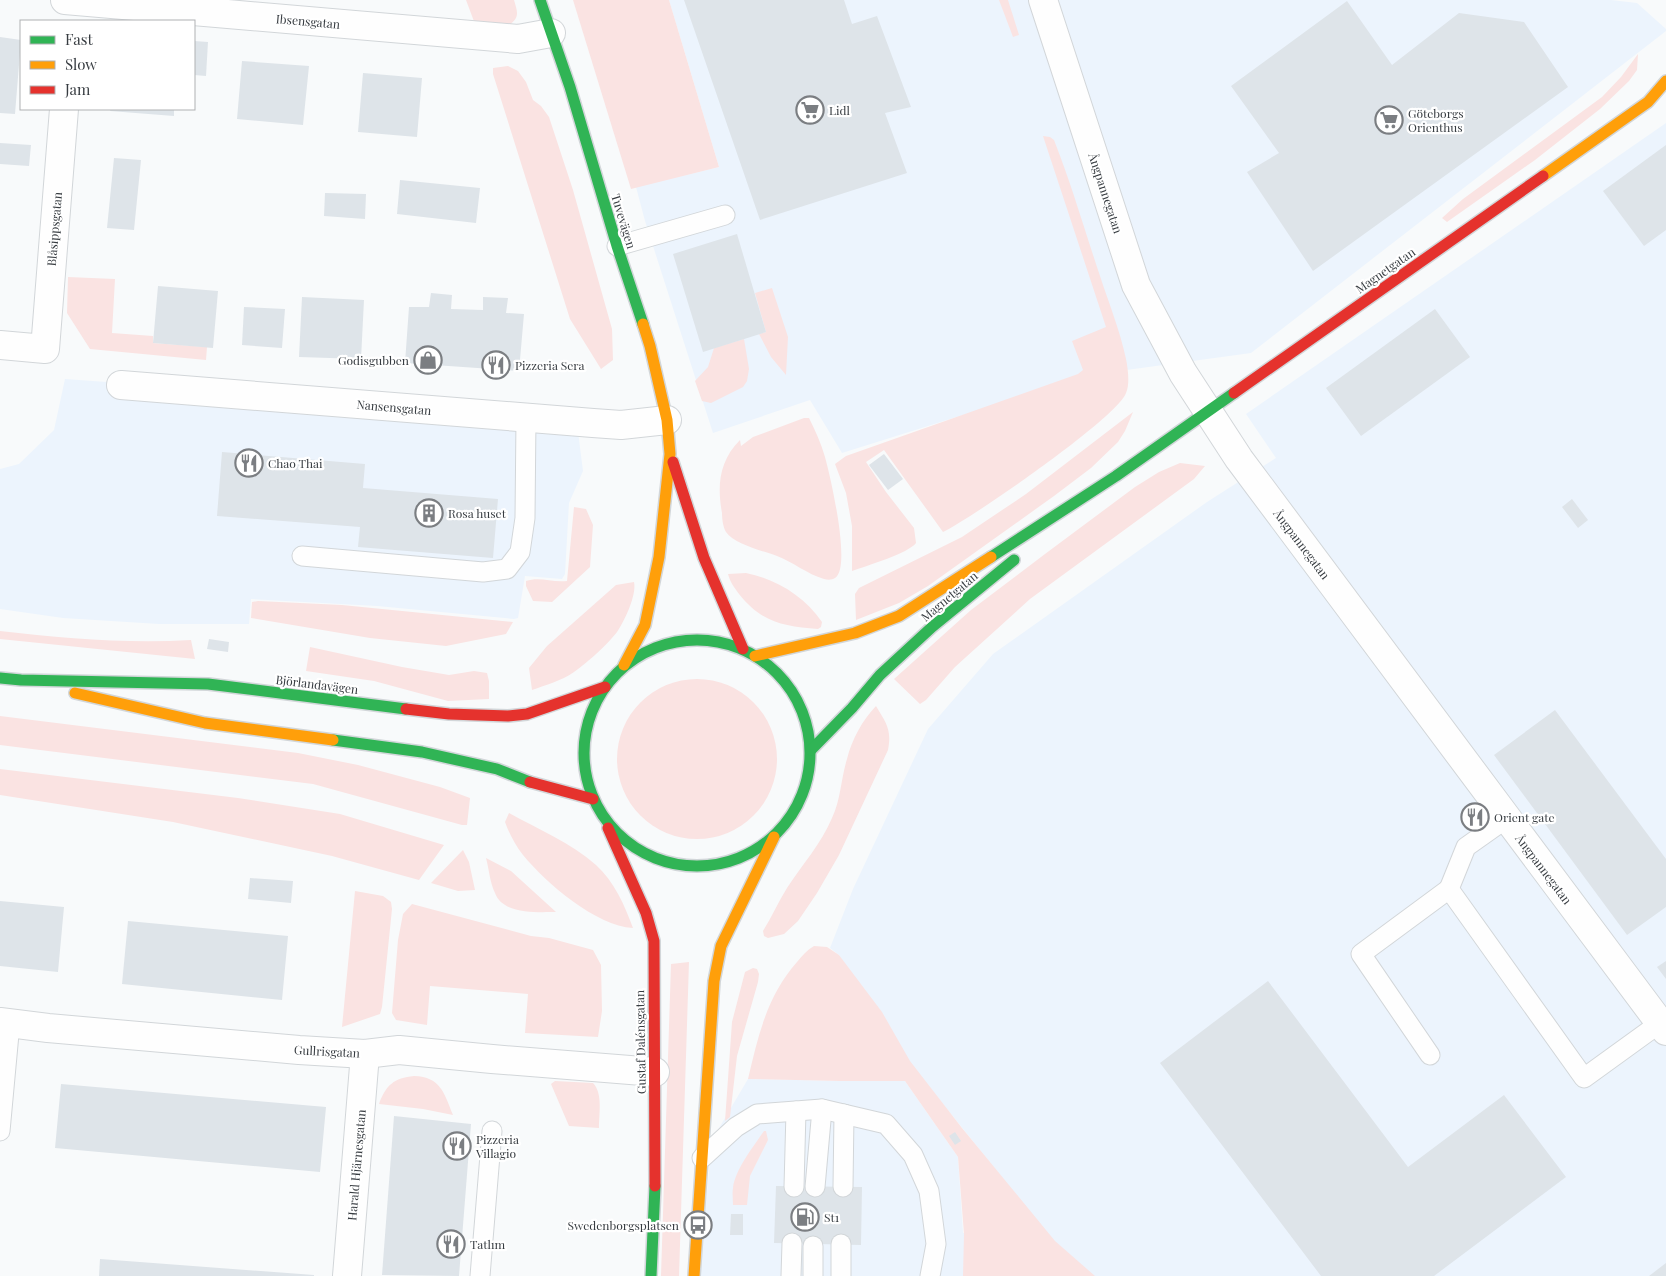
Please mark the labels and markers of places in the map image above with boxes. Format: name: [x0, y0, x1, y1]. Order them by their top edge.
supermarket icon: Lidl: [795, 95, 825, 125]
place label: Lidl: [829, 102, 851, 118]
supermarket icon: Göteborgs Orienthus: [1374, 105, 1404, 135]
place label: Göteborgs Orienthus: [1408, 105, 1464, 135]
shop icon: Godisgubben: [413, 345, 443, 375]
restaurant icon: Pizzeria Sera: [481, 350, 511, 380]
place label: Godisgubben: [338, 352, 409, 368]
place label: Pizzeria Sera: [515, 357, 585, 373]
restaurant icon: Chao Thai: [234, 448, 264, 478]
place label: Chao Thai: [268, 455, 323, 471]
building icon: Rosa huset: [414, 498, 444, 528]
place label: Rosa huset: [448, 505, 507, 521]
restaurant icon: Orient gate: [1460, 802, 1490, 832]
place label: Orient gate: [1494, 809, 1555, 825]
restaurant icon: Pizzeria Villagio: [442, 1131, 472, 1161]
place label: Pizzeria Villagio: [475, 1131, 519, 1161]
fuel station icon: St1: [790, 1202, 820, 1232]
place label: St1: [824, 1209, 840, 1225]
bus stop icon: Swedenborgsplatsen: [683, 1210, 713, 1240]
place label: Swedenborgsplatsen: [568, 1217, 679, 1233]
restaurant icon: Tatlım: [436, 1229, 466, 1259]
place label: Tatlım: [470, 1236, 505, 1252]

